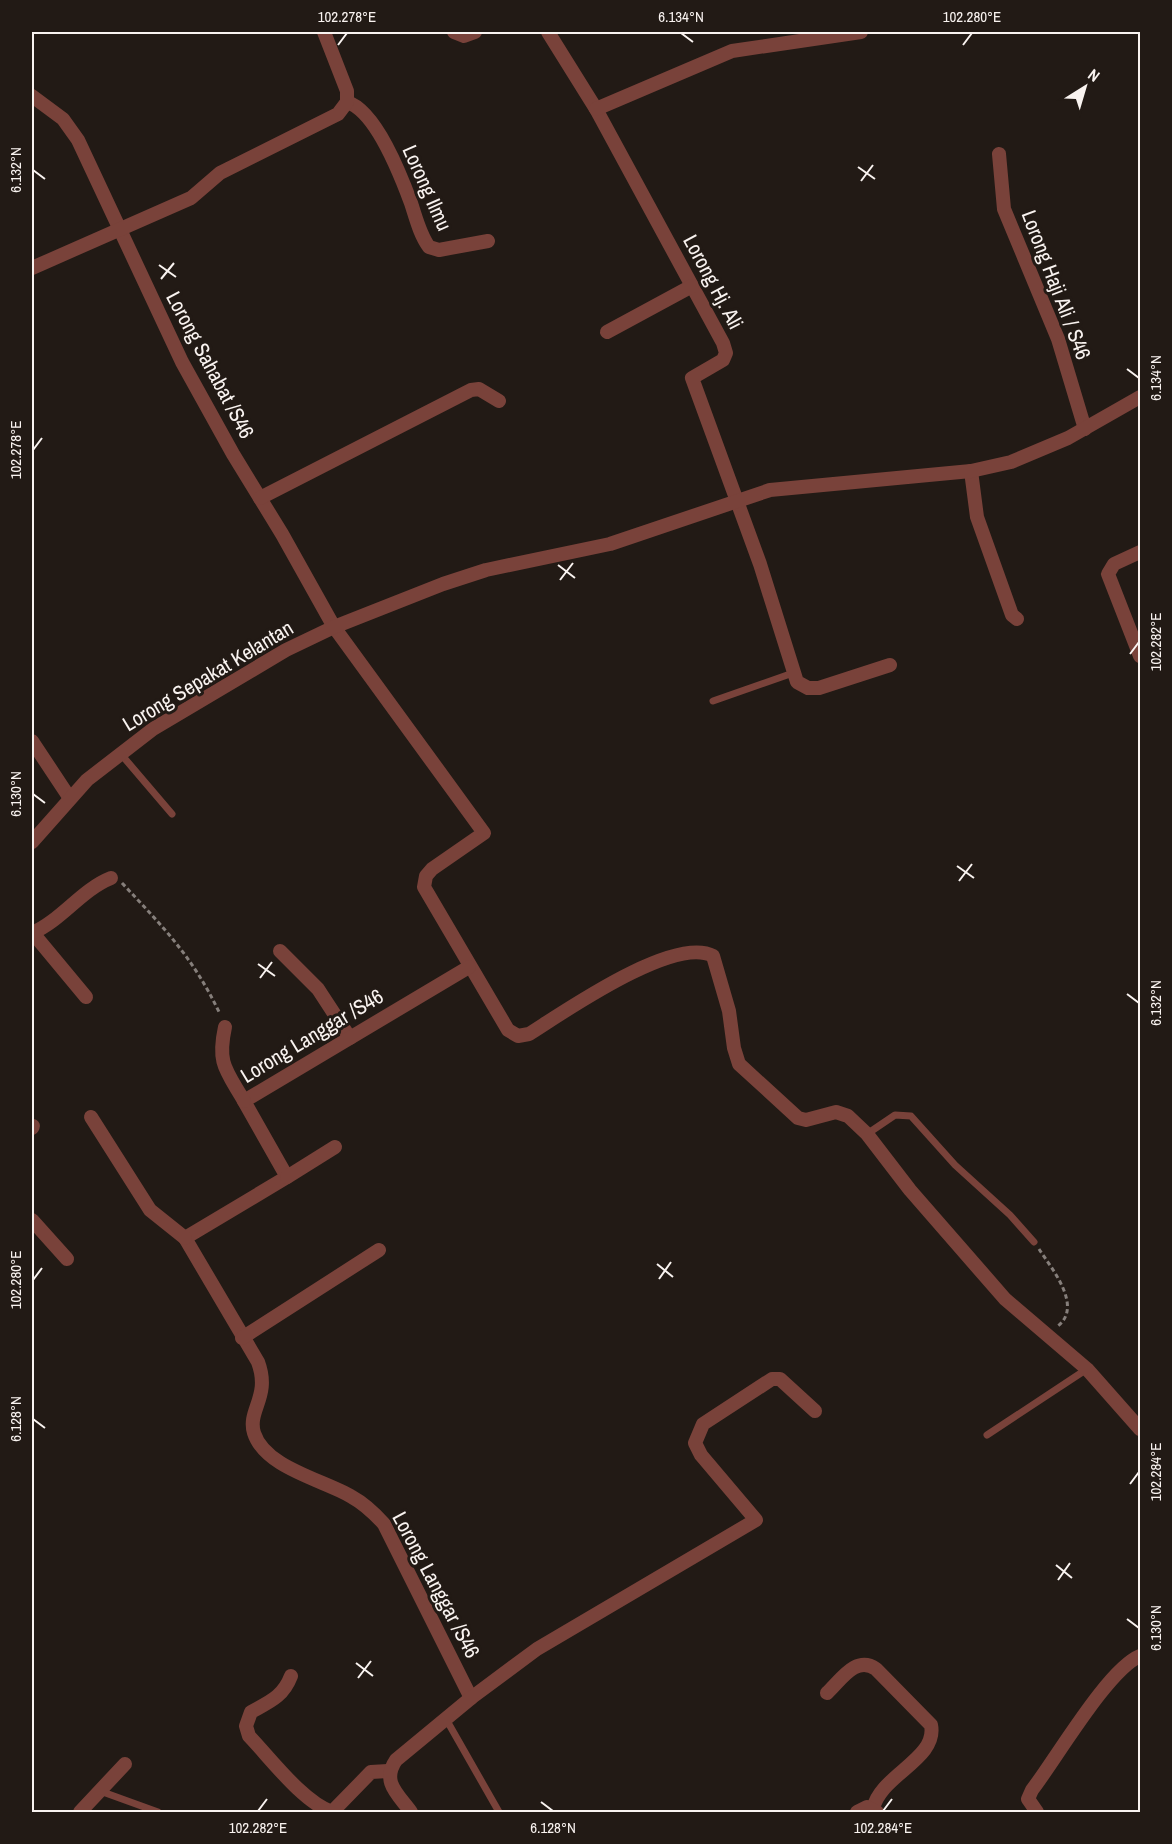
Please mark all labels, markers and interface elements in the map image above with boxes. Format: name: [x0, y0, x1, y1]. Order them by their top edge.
text: 102.278°E: [318, 6, 376, 27]
text: 6.134°N: [658, 6, 704, 27]
text: 102.280°E: [943, 6, 1001, 27]
north arrow: [1055, 57, 1115, 117]
text: N: [1084, 63, 1104, 87]
street label: Lorong Ilmu: [396, 140, 459, 235]
text: 6.132°N: [5, 147, 26, 193]
street label: Lorong Haji Ali / S46: [1015, 206, 1098, 364]
street label: Lorong Hj. Ali: [676, 229, 751, 334]
street label: Lorong Sahabat /S46: [159, 286, 261, 443]
text: 6.134°N: [1145, 355, 1166, 401]
text: 102.278°E: [5, 421, 26, 479]
street label: Lorong Sepakat Kelantan: [117, 613, 299, 738]
text: 102.282°E: [1145, 613, 1166, 671]
text: 6.130°N: [5, 771, 26, 817]
text: 6.132°N: [1145, 980, 1166, 1026]
street label: Lorong Langgar /S46: [235, 981, 389, 1090]
text: 102.280°E: [5, 1251, 26, 1309]
text: 6.128°N: [5, 1396, 26, 1442]
text: 102.284°E: [1145, 1443, 1166, 1501]
street label: Lorong Langgar /S46: [386, 1507, 487, 1663]
text: 6.130°N: [1145, 1605, 1166, 1651]
text: 102.282°E: [229, 1817, 287, 1838]
text: 6.128°N: [530, 1817, 576, 1838]
text: 102.284°E: [854, 1817, 912, 1838]

